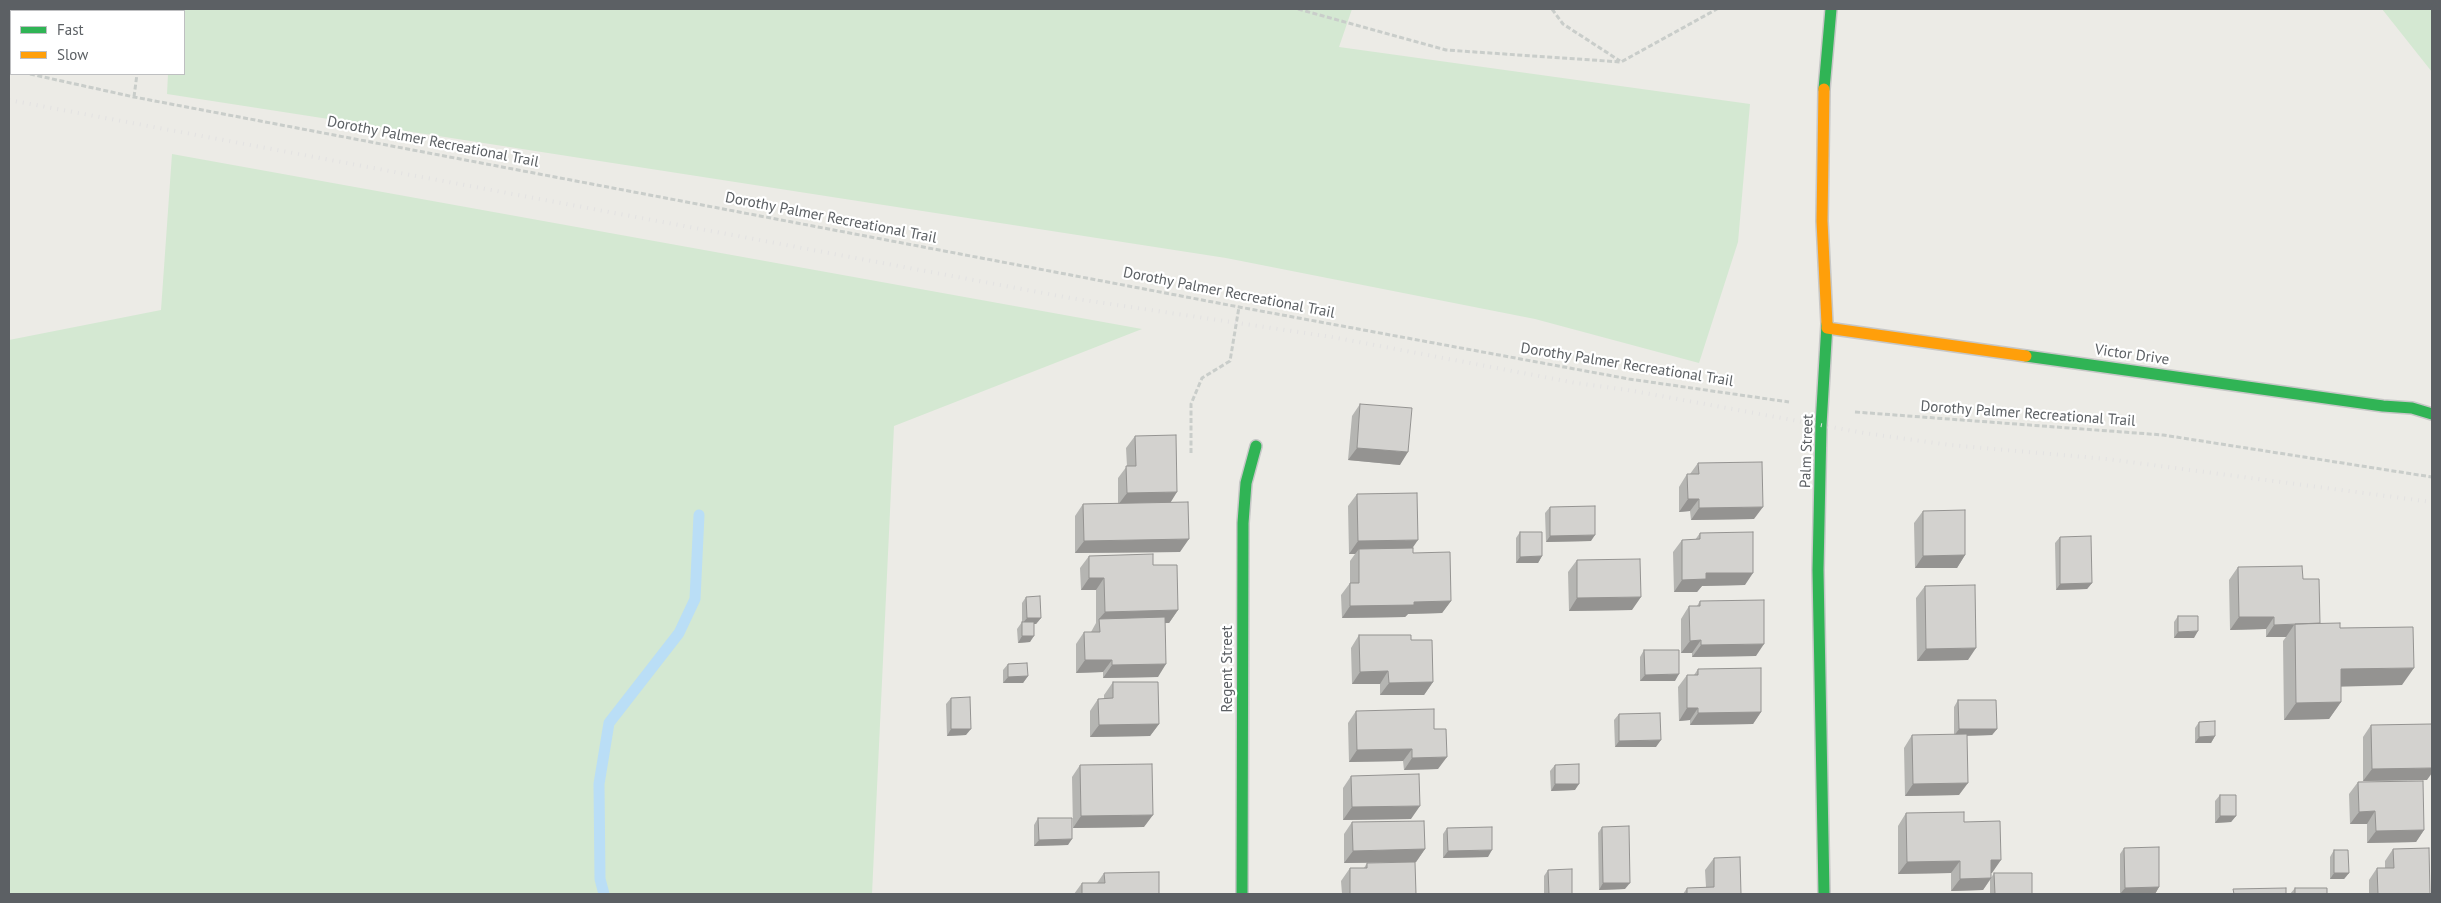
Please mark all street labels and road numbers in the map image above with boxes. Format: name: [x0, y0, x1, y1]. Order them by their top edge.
street label: Dorothy Palmer Recreational Trail: [326, 113, 540, 171]
street label: Dorothy Palmer Recreational Trail: [724, 189, 938, 247]
street label: Dorothy Palmer Recreational Trail: [1122, 264, 1336, 322]
street label: Dorothy Palmer Recreational Trail: [1519, 339, 1735, 391]
street label: Victor Drive: [2094, 341, 2170, 369]
street label: Dorothy Palmer Recreational Trail: [1920, 398, 2136, 430]
street label: Palm Street: [1797, 414, 1817, 488]
street label: Regent Street: [1219, 626, 1237, 712]

